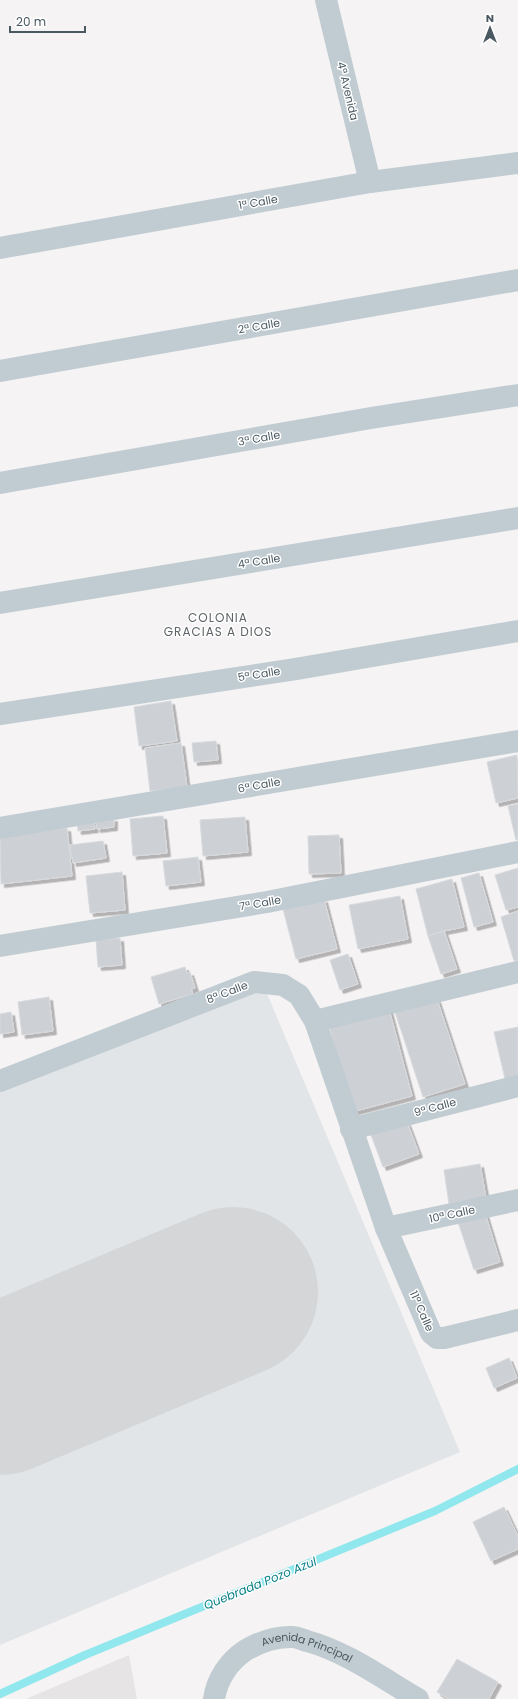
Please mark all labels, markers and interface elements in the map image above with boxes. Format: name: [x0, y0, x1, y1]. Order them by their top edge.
scale bar: [10, 8, 85, 34]
north arrow: [470, 8, 510, 48]
text: N: [486, 10, 494, 26]
text: 20 m: [16, 13, 46, 30]
street label: 4ª Avenida: [333, 60, 363, 122]
street label: 1ª Calle: [237, 191, 279, 213]
street label: 2ª Calle: [237, 314, 281, 338]
street label: 3ª Calle: [237, 426, 282, 450]
street label: 4ª Calle: [237, 550, 282, 572]
district label: COLONIA GRACIAS A DIOS: [164, 609, 272, 640]
street label: 5ª Calle: [237, 663, 282, 685]
street label: 6ª Calle: [236, 773, 282, 797]
street label: 7ª Calle: [238, 891, 282, 915]
street label: 8ª Calle: [204, 977, 250, 1007]
street label: 9ª Calle: [412, 1094, 458, 1120]
street label: 10ª Calle: [428, 1201, 477, 1227]
street label: 11ª Calle: [406, 1288, 438, 1334]
water label: Quebrada Pozo Azul: [201, 1553, 319, 1613]
street label: Avenida Principal: [259, 1629, 355, 1667]

